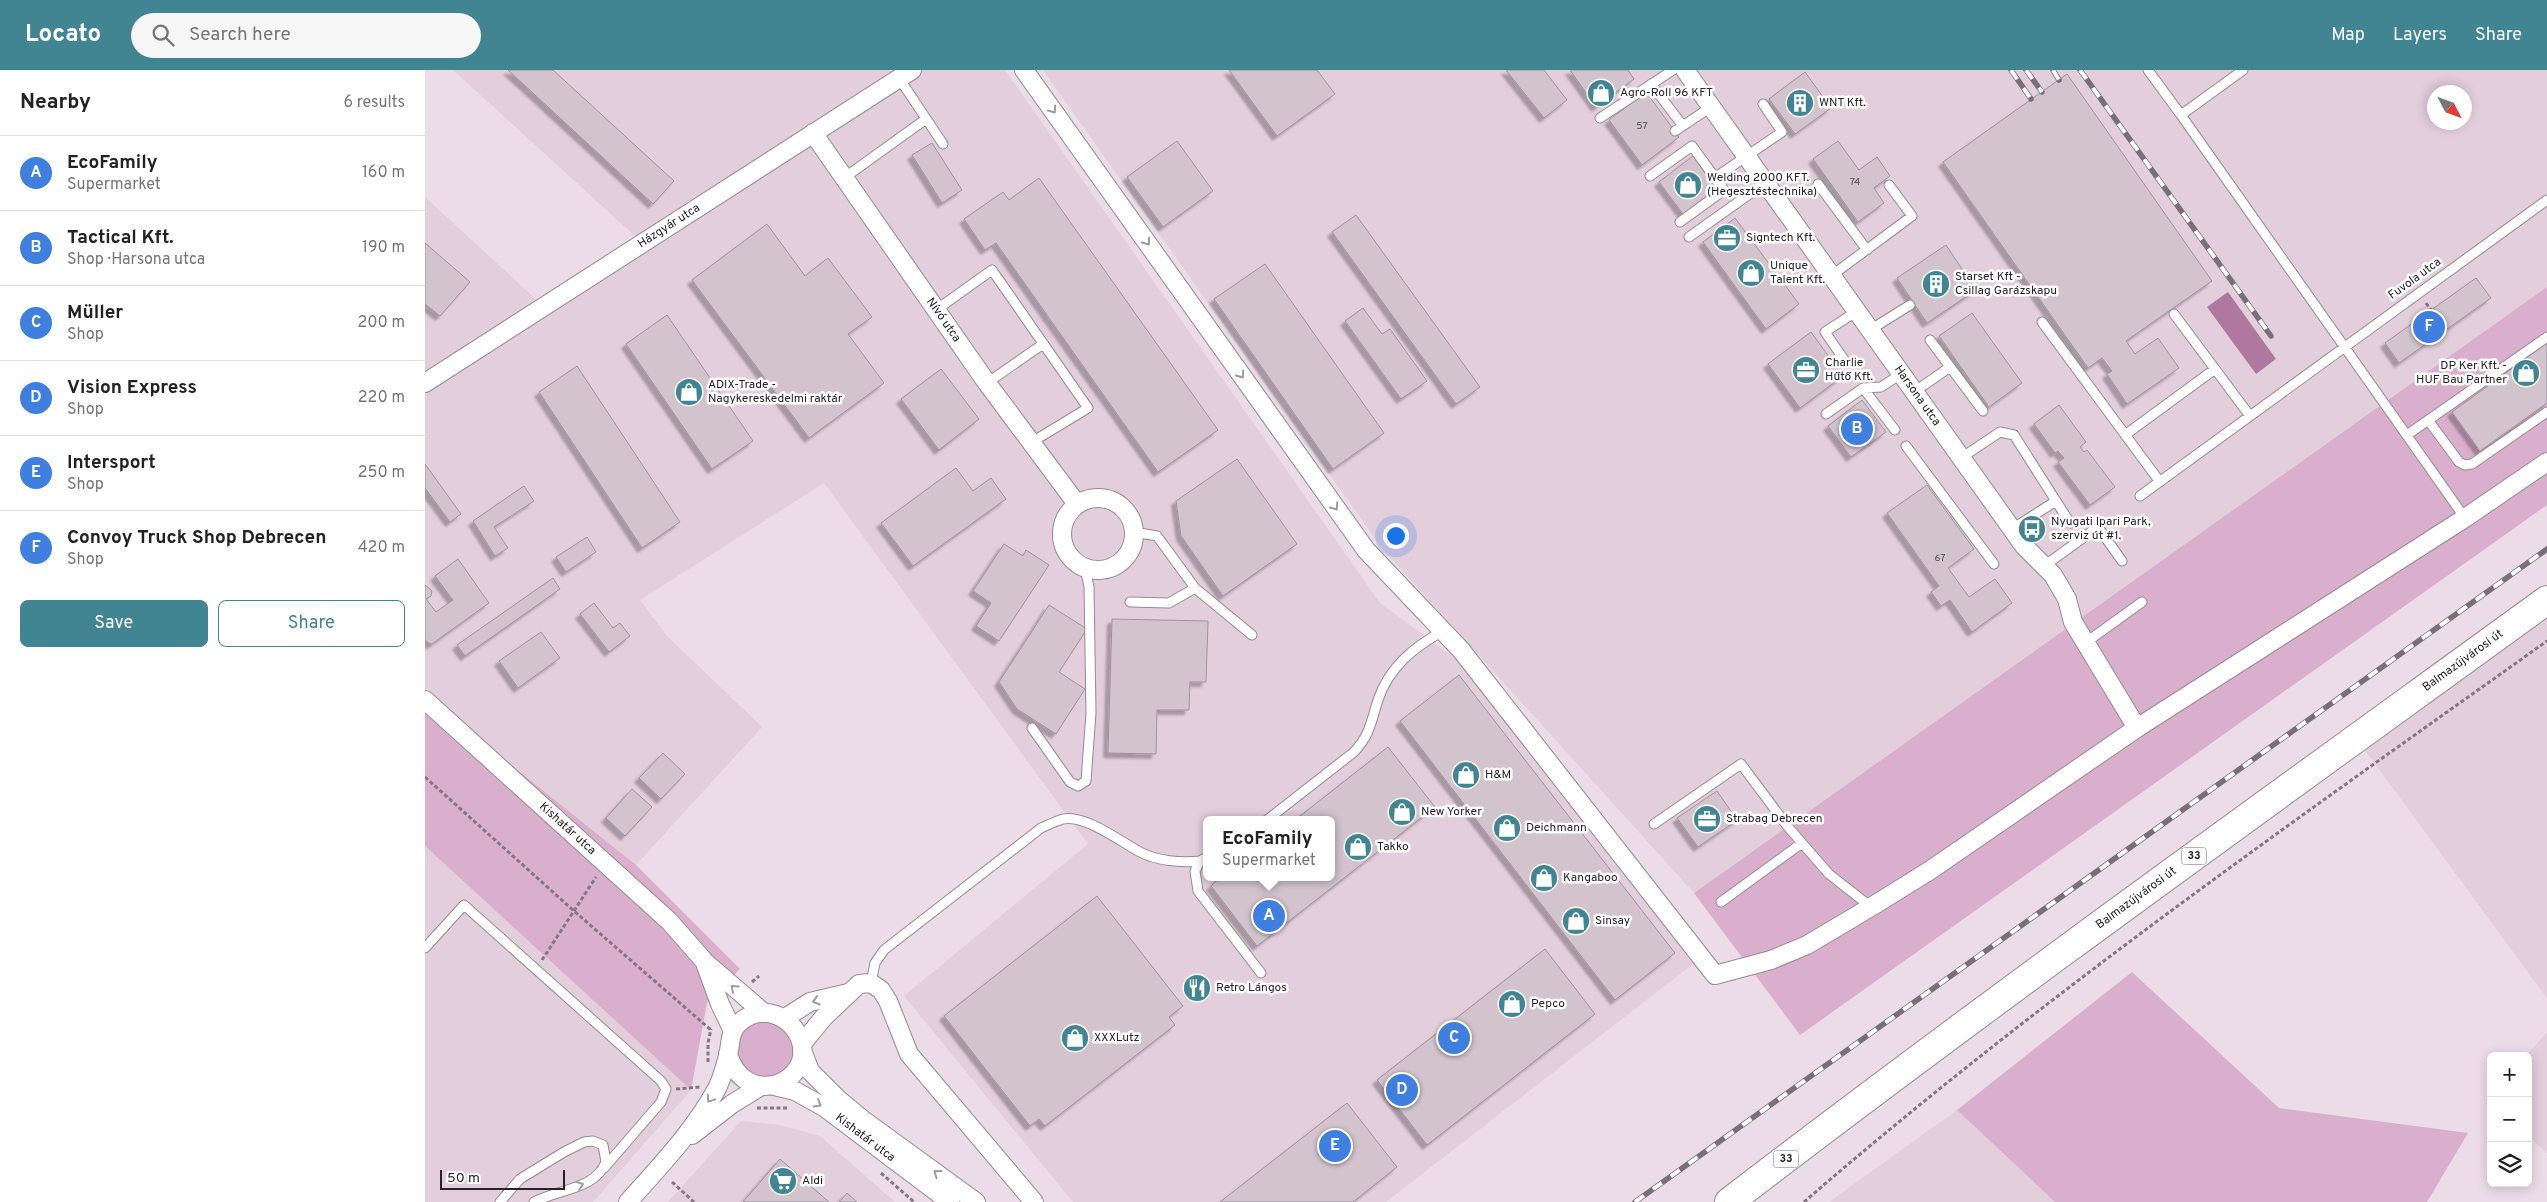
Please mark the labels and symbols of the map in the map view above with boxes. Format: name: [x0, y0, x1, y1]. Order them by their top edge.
shop icon: Agro-Roll 96 KFT: [1586, 78, 1616, 108]
place label: Agro-Roll 96 KFT: [1620, 85, 1713, 101]
north arrow: [2427, 85, 2472, 130]
building icon: WNT Kft.: [1785, 88, 1815, 118]
place label: WNT Kft.: [1819, 95, 1866, 111]
one-way arrow: [1047, 104, 1056, 114]
house number: 57: [1636, 120, 1648, 133]
shop icon: Welding 2000 KFT. (Hegesztéstechnika): [1673, 170, 1703, 200]
place label: Welding 2000 KFT. (Hegesztéstechnika): [1707, 170, 1817, 200]
house number: 74: [1850, 176, 1860, 189]
street label: Házgyár utca: [635, 200, 703, 252]
office icon: Signtech Kft.: [1712, 223, 1742, 253]
place label: Signtech Kft.: [1746, 230, 1816, 246]
one-way arrow: [1141, 236, 1150, 246]
street label: Fuvola utca: [2385, 254, 2445, 304]
shop icon: Unique Talent Kft.: [1736, 258, 1766, 288]
place label: Unique Talent Kft.: [1770, 258, 1825, 288]
building icon: Starset Kft - Csillag Garázskapu: [1921, 269, 1951, 299]
place label: Starset Kft - Csillag Garázskapu: [1955, 269, 2057, 299]
street label: Nívó utca: [922, 295, 964, 345]
pin: F: [2413, 308, 2445, 346]
office icon: Charlie Hűtő Kft.: [1791, 355, 1821, 385]
place label: Charlie Hűtő Kft.: [1825, 355, 1873, 385]
place label: DP Ker Kft. - HUF Bau Partner: [2416, 358, 2507, 388]
shop icon: DP Ker Kft. - HUF Bau Partner: [2511, 358, 2541, 388]
street label: Harsona utca: [1890, 362, 1944, 429]
one-way arrow: [1235, 369, 1244, 379]
shop icon: ADIX-Trade - Nagykereskedelmi raktár: [674, 377, 704, 407]
place label: ADIX-Trade - Nagykereskedelmi raktár: [708, 377, 843, 407]
pin: B: [1841, 410, 1873, 448]
one-way arrow: [1329, 501, 1338, 511]
bus stop icon: Nyugati Ipari Park, szerviz út #1.: [2017, 514, 2047, 544]
place label: Nyugati Ipari Park, szerviz út #1.: [2051, 514, 2151, 544]
your location: [1383, 523, 1409, 549]
house number: 67: [1935, 552, 1946, 565]
street label: Balmazújvárosi út: [2419, 626, 2507, 696]
shop icon: H&M: [1451, 760, 1481, 790]
place label: H&M: [1485, 767, 1511, 783]
shop icon: New Yorker: [1387, 797, 1417, 827]
street label: Kishatár utca: [535, 799, 599, 859]
place label: New Yorker: [1421, 804, 1482, 820]
office icon: Strabag Debrecen: [1692, 804, 1722, 834]
place label: Strabag Debrecen: [1726, 811, 1823, 827]
shop icon: Deichmann: [1492, 813, 1522, 843]
place label: Deichmann: [1526, 820, 1587, 836]
shop icon: Takko: [1343, 832, 1373, 862]
place label: Takko: [1377, 839, 1409, 855]
road number: 33: [2181, 848, 2207, 864]
shop icon: Kangaboo: [1529, 863, 1559, 893]
street label: Balmazújvárosi út: [2093, 863, 2180, 933]
place label: Kangaboo: [1563, 870, 1618, 886]
pin: A: [1253, 897, 1285, 935]
shop icon: Sinsay: [1561, 906, 1591, 936]
place label: Sinsay: [1595, 913, 1630, 929]
restaurant icon: Retro Lángos: [1182, 973, 1212, 1003]
place label: Retro Lángos: [1216, 980, 1287, 996]
one-way arrow: [731, 985, 740, 994]
shop icon: Pepco: [1497, 989, 1527, 1019]
one-way arrow: [812, 996, 821, 1006]
place label: Pepco: [1531, 996, 1565, 1012]
pin: C: [1438, 1019, 1470, 1057]
shop icon: XXXLutz: [1060, 1023, 1090, 1053]
place label: XXXLutz: [1094, 1030, 1140, 1046]
pin: D: [1386, 1071, 1418, 1109]
one-way arrow: [707, 1094, 716, 1103]
one-way arrow: [813, 1098, 822, 1108]
street label: Kishatár utca: [832, 1110, 898, 1166]
pin: E: [1319, 1127, 1351, 1165]
road number: 33: [1773, 1150, 1799, 1168]
supermarket icon: Aldi: [768, 1166, 798, 1196]
scale bar: [440, 1167, 565, 1190]
one-way arrow: [933, 1170, 943, 1179]
place label: Aldi: [802, 1173, 823, 1189]
one-way arrow: [575, 1181, 584, 1191]

